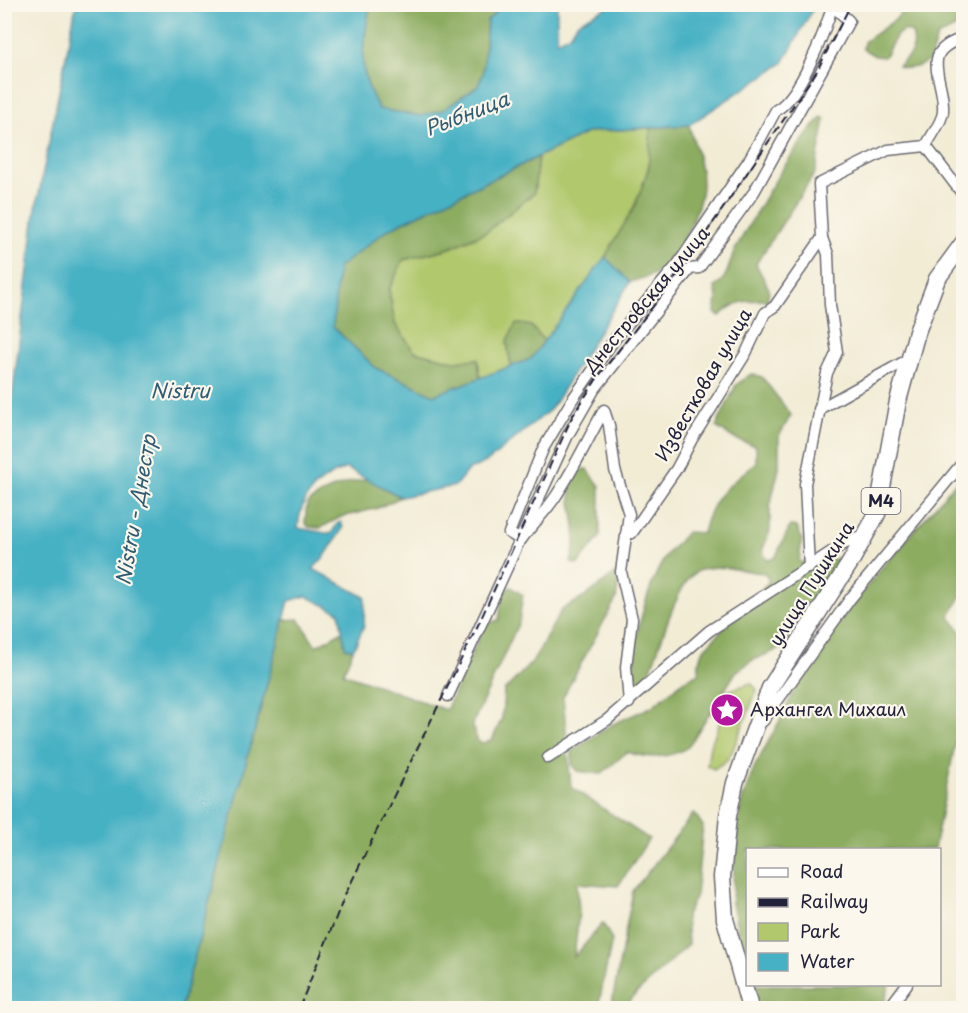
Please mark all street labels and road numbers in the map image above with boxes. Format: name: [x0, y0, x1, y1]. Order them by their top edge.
street label: Днестровская улица: [576, 219, 716, 379]
street label: Известковая улица: [648, 302, 758, 466]
road number: M4: [862, 488, 900, 514]
street label: улица Пушкина: [761, 515, 860, 651]

